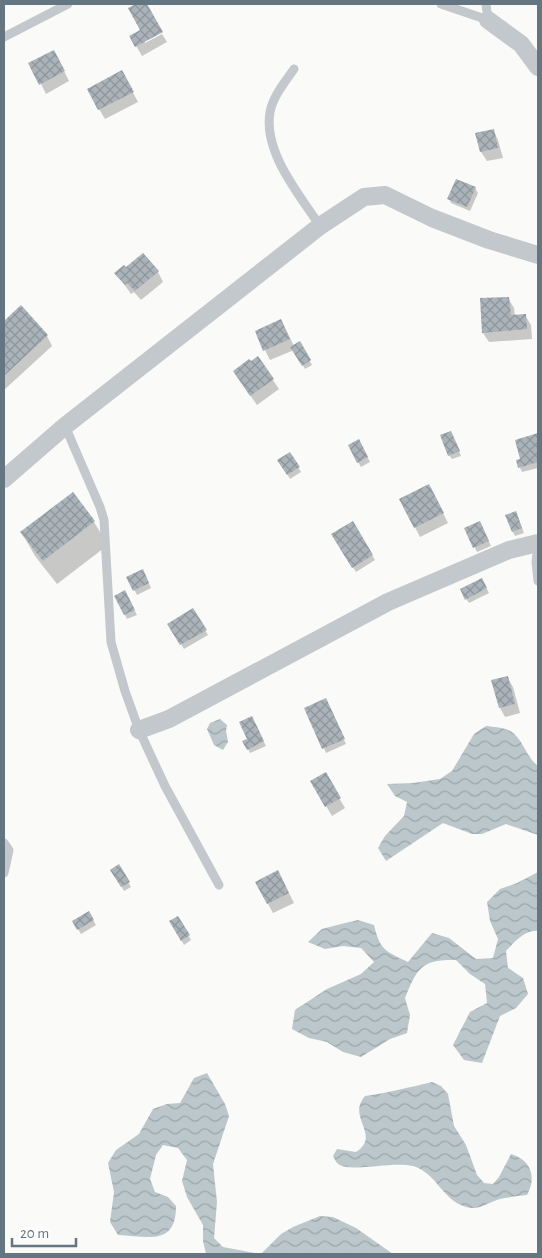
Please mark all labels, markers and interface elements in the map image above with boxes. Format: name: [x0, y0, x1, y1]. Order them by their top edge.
scale bar: [12, 1216, 76, 1248]
text: 20 m: [20, 1226, 49, 1241]

